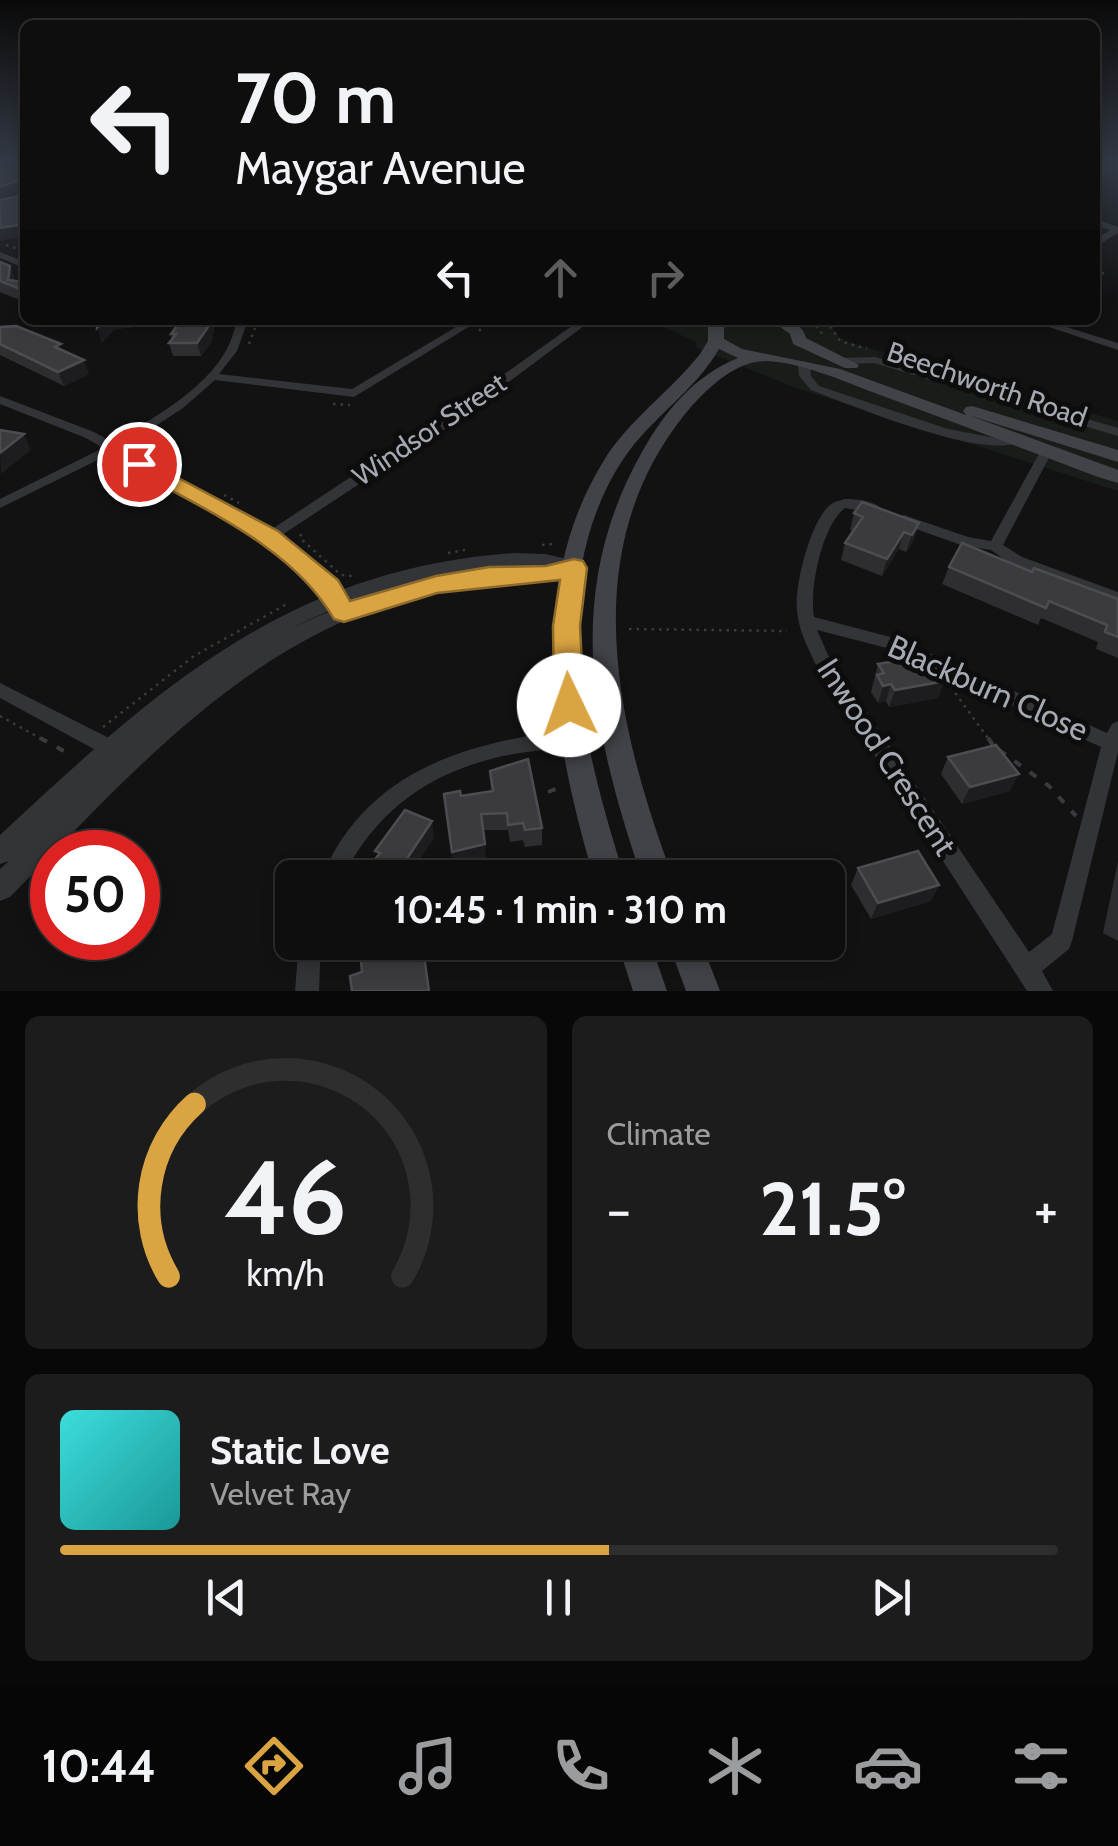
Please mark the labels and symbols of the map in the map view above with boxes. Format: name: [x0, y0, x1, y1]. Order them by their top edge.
street label: Beechworth Road: [883, 334, 1091, 434]
street label: Windsor Street: [346, 365, 512, 493]
pin: [97, 422, 182, 507]
street label: Blackburn Close: [882, 626, 1094, 749]
street label: Inwood Crescent: [809, 651, 966, 863]
position arrow: [517, 653, 621, 757]
speed limit sign: 50: [30, 830, 160, 960]

